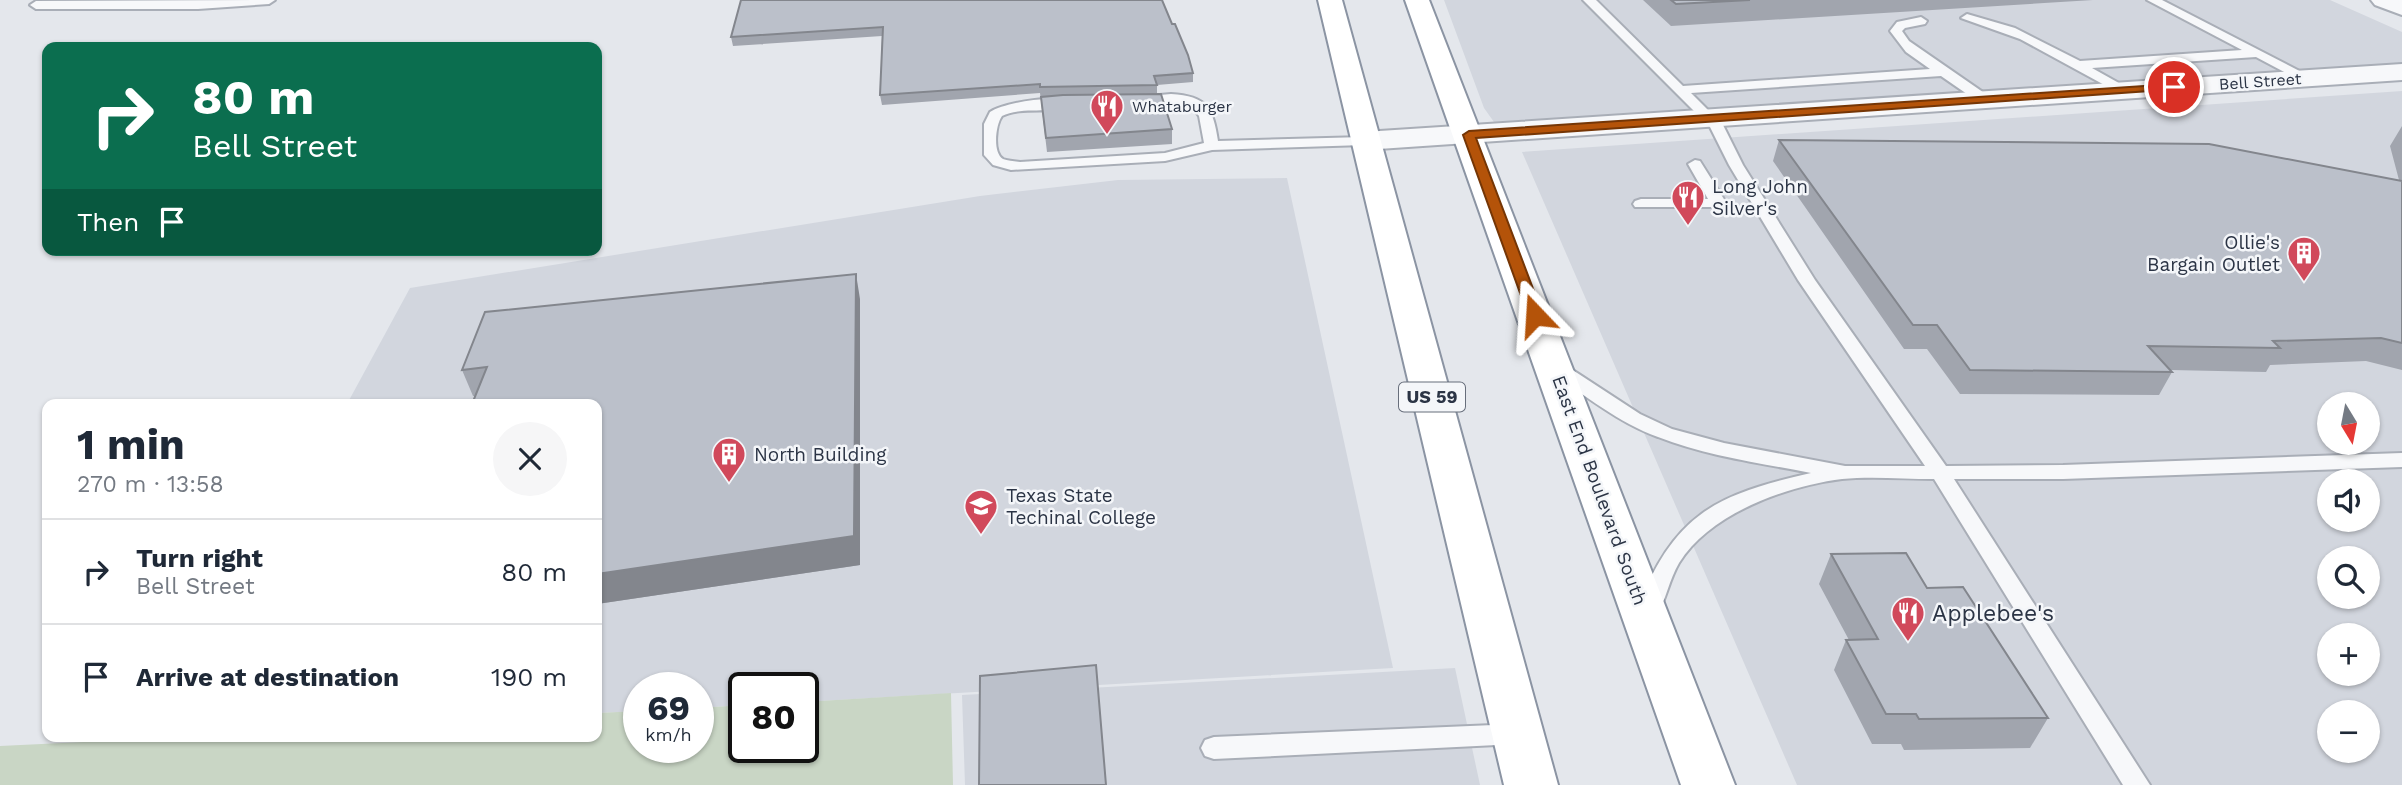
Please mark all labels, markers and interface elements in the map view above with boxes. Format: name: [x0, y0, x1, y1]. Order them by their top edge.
pin: [2144, 57, 2204, 117]
text: 80 m: [192, 68, 314, 126]
icon: arrive: [2155, 68, 2193, 106]
street label: Bell Street: [2218, 69, 2302, 94]
icon: right: [77, 70, 168, 161]
restaurant icon: Whataburger: [1088, 87, 1126, 136]
place label: Whataburger: [1132, 97, 1233, 116]
text: Bell Street: [192, 127, 357, 165]
place label: Long John Silver's: [1712, 175, 1808, 220]
restaurant icon: Long John Silver's: [1669, 178, 1707, 227]
icon: arrive: [153, 203, 191, 241]
text: Then: [77, 207, 139, 237]
place label: Ollie's Bargain Outlet: [2147, 231, 2280, 276]
building icon: Ollie's Bargain Outlet: [2285, 234, 2323, 283]
position arrow: [1498, 278, 1572, 352]
street label: East End Boulevard South: [1547, 372, 1652, 608]
road number: US 59: [1399, 382, 1465, 412]
north arrow: [2317, 392, 2380, 455]
map controls: [2317, 392, 2380, 763]
text: 1 min: [77, 420, 185, 469]
button: close: [493, 422, 567, 496]
building icon: North Building: [710, 435, 748, 484]
place label: North Building: [754, 443, 887, 466]
button: sound: [2317, 469, 2380, 532]
text: 270 m · 13:58: [77, 471, 224, 498]
place label: Texas State Techinal College: [1006, 484, 1156, 529]
school or university icon: Texas State Techinal College: [962, 487, 1000, 536]
text: Turn right: [136, 543, 263, 573]
button: search: [2317, 546, 2380, 609]
icon: right: [77, 553, 115, 591]
text: 80 m: [501, 557, 567, 587]
text: Bell Street: [136, 573, 255, 600]
restaurant icon: Applebee's: [1889, 594, 1927, 643]
place label: Applebee's: [1932, 600, 2054, 627]
button: +: [2317, 623, 2380, 686]
icon: arrive: [77, 658, 115, 696]
text: Arrive at destination: [136, 662, 399, 692]
text: 190 m: [491, 662, 567, 692]
speed limit sign: 80: [728, 672, 819, 763]
text: 69: [647, 687, 690, 729]
button: −: [2317, 700, 2380, 763]
text: km/h: [645, 724, 692, 745]

